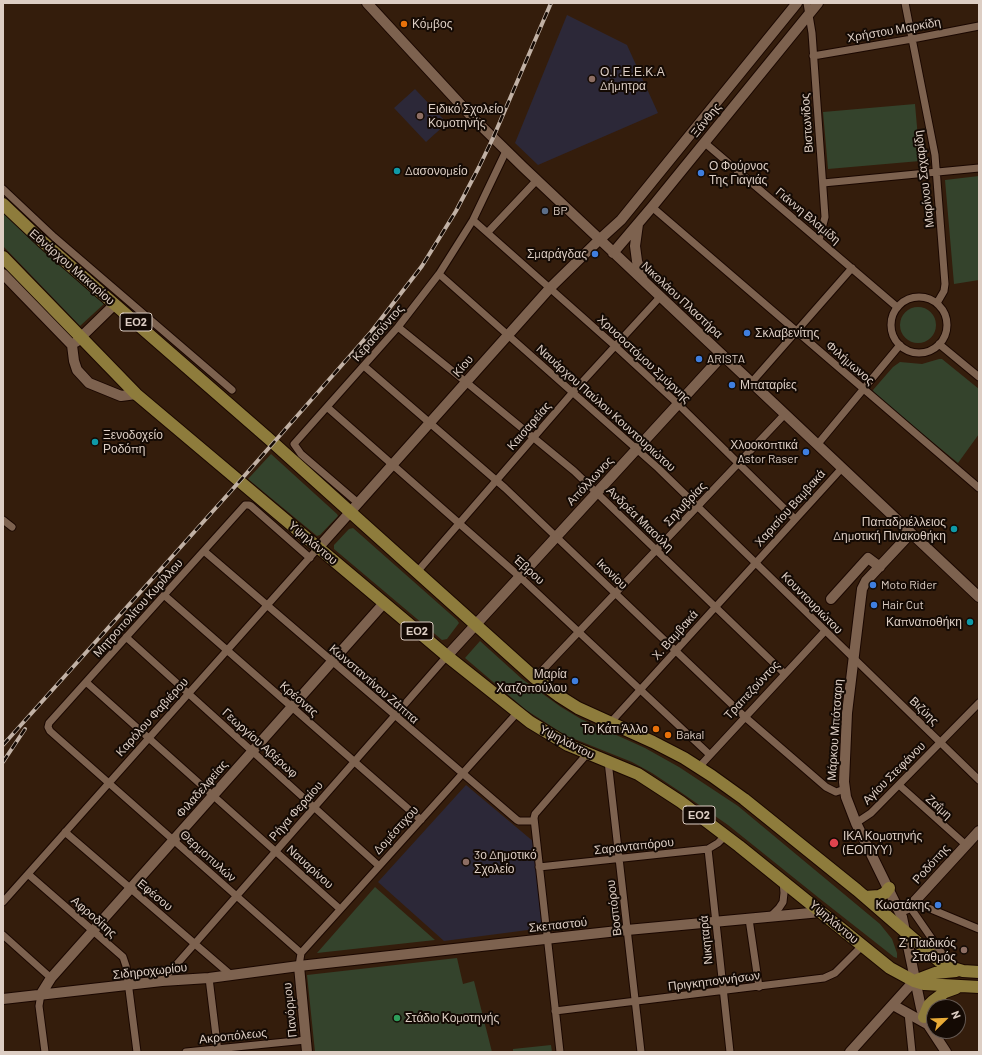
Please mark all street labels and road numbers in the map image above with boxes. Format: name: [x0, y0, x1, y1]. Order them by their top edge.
street label: Χρήστου Μαρκίδη: [846, 15, 942, 45]
street label: Βιστωνίδος: [798, 93, 816, 153]
street label: Ξάνθης: [688, 100, 724, 140]
street label: Μαρίνου Σαχαρίδη: [911, 129, 937, 229]
street label: Γιάννη Βλαμίδη: [773, 185, 843, 247]
street label: Εθνάρχου Μακαρίου: [26, 226, 118, 308]
street label: Νικολάου Πλαστήρα: [638, 259, 726, 341]
street label: Κερασούντος: [349, 302, 407, 364]
street label: Χρυσοστόμου Σμύρνης: [594, 312, 694, 406]
road number: ΕΟ2: [120, 313, 152, 331]
street label: Φιλήμωνος: [823, 338, 877, 388]
street label: Ναυάρχου Παύλου Κουντουριώτου: [533, 342, 679, 474]
street label: Κίου: [450, 352, 476, 380]
street label: Καισαρείας: [504, 399, 554, 453]
street label: Απόλλωνος: [564, 453, 616, 509]
street label: Χαρισίου Βαμβακά: [752, 467, 828, 549]
street label: Σηλυβρίας: [661, 479, 709, 529]
street label: Ανδρέα Μιαούλη: [604, 483, 676, 555]
street label: Υψηλάντου: [285, 518, 341, 568]
street label: Έβρου: [511, 552, 547, 588]
street label: Μητροπολίτου Κυρίλλου: [90, 556, 186, 660]
street label: Ικονίου: [593, 556, 631, 592]
street label: Κουντουριώτου: [778, 569, 846, 637]
street label: Χ. Βαμβακά: [649, 607, 701, 663]
road number: ΕΟ2: [401, 622, 433, 640]
street label: Κωνσταντίνου Ζάππα: [326, 641, 422, 727]
street label: Τραπεζούντος: [721, 658, 783, 722]
street label: Καρόλου Φαβιέρου: [113, 675, 191, 759]
street label: Κρέσνας: [277, 678, 321, 720]
street label: Μάρκου Μπότσαρη: [824, 679, 846, 781]
street label: Βιζύης: [906, 694, 942, 728]
street label: Γεωργίου Αβέρωφ: [219, 705, 301, 781]
street label: Υψηλάντου: [537, 722, 597, 762]
street label: Αγίου Στεφάνου: [860, 739, 928, 807]
street label: Φιλαδελφείας: [173, 757, 231, 821]
street label: Ρήγα Φεραίου: [266, 778, 326, 844]
street label: Ζαΐμη: [923, 792, 955, 822]
street label: Δομέστιχου: [370, 803, 422, 857]
road number: ΕΟ2: [683, 806, 715, 824]
street label: Θερμοπυλών: [177, 827, 239, 885]
street label: Σαρανταπόρου: [593, 835, 675, 857]
street label: Ροδόπης: [910, 841, 952, 887]
street label: Ναυαρίνου: [284, 842, 336, 892]
street label: Εφέσου: [134, 876, 176, 914]
street label: Βοσπόρου: [603, 879, 625, 937]
street label: Αφροδίτης: [68, 893, 120, 941]
street label: Υψηλάντου: [806, 897, 862, 947]
street label: Σκεπαστού: [528, 915, 588, 935]
street label: Νικηταρά: [696, 915, 716, 965]
street label: Σιδηροχωρίου: [112, 960, 188, 982]
street label: Πριγκηποννήσων: [667, 968, 761, 994]
street label: Πανόρμου: [280, 982, 300, 1038]
street label: Ακροπόλεως: [198, 1025, 268, 1047]

